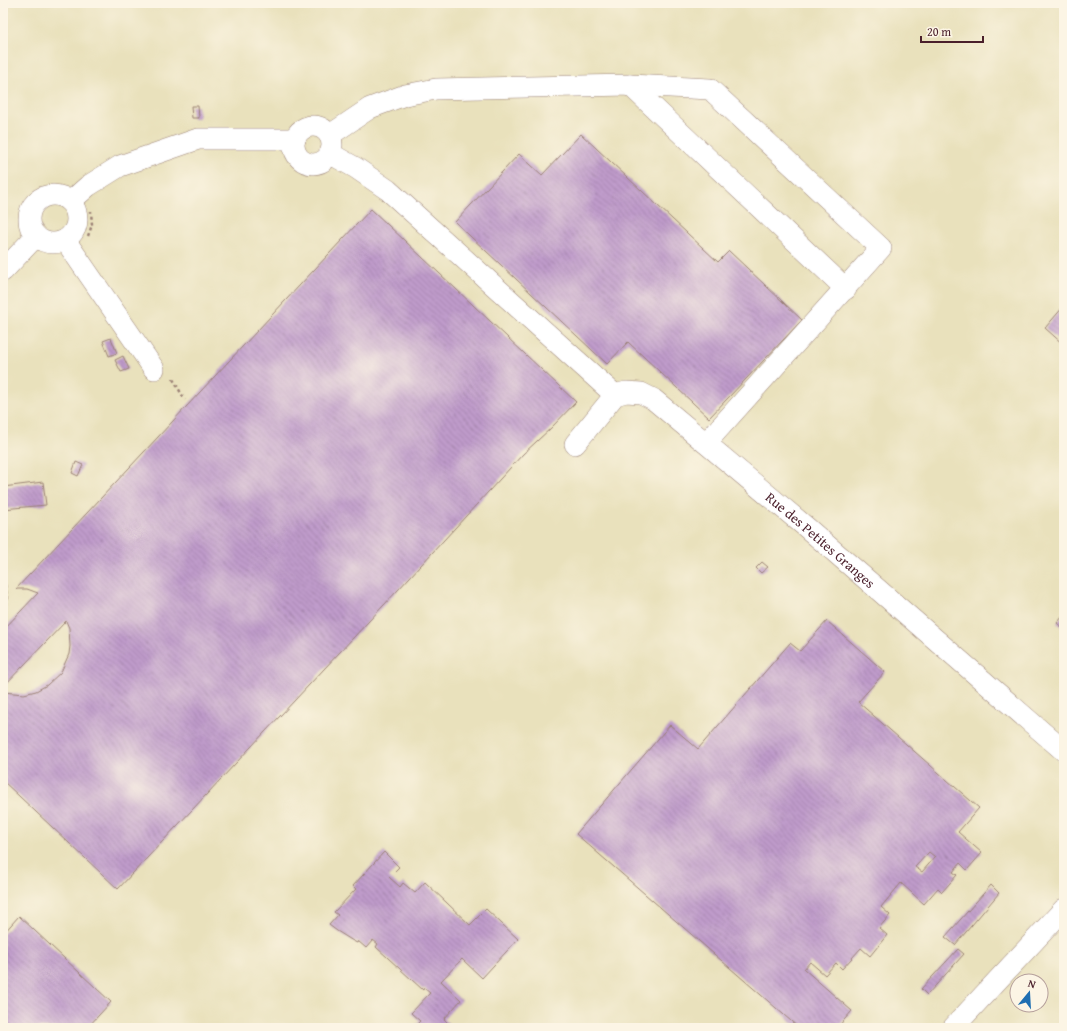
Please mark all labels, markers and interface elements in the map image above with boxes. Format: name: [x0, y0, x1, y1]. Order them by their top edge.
scale bar: [921, 18, 983, 44]
text: 20 m: [927, 23, 951, 40]
street label: Rue des Petites Granges: [761, 487, 880, 593]
north arrow: [1009, 973, 1049, 1013]
text: N: [1026, 975, 1039, 992]

